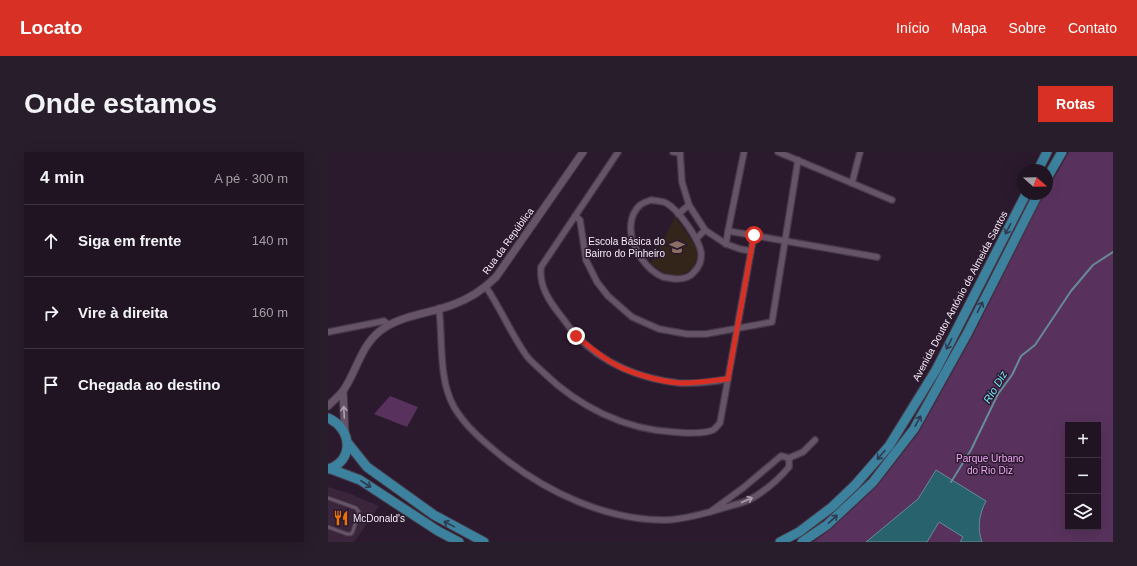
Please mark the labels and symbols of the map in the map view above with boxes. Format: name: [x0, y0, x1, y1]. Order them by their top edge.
north arrow: [1017, 164, 1053, 200]
street label: Rua da República: [480, 205, 536, 276]
street label: Avenida Doutor António de Almeida Santos: [910, 209, 1010, 383]
one-way arrow: [1004, 223, 1011, 235]
route start: [745, 226, 763, 244]
place label: Escola Básica do Bairro do Pinheiro: [585, 236, 665, 259]
school or university icon: Escola Básica do Bairro do Pinheiro: [668, 238, 686, 256]
one-way arrow: [977, 301, 984, 313]
route end: [567, 327, 585, 345]
one-way arrow: [945, 338, 952, 350]
water label: Rio Diz: [981, 368, 1010, 405]
one-way arrow: [341, 406, 348, 419]
one-way arrow: [914, 415, 922, 427]
one-way arrow: [876, 450, 886, 460]
park label: Parque Urbano do Rio Diz: [956, 453, 1024, 476]
one-way arrow: [361, 480, 372, 488]
one-way arrow: [741, 496, 753, 503]
restaurant icon: McDonald's: [332, 509, 350, 527]
place label: McDonald's: [353, 513, 405, 524]
one-way arrow: [828, 514, 838, 524]
one-way arrow: [444, 519, 456, 527]

